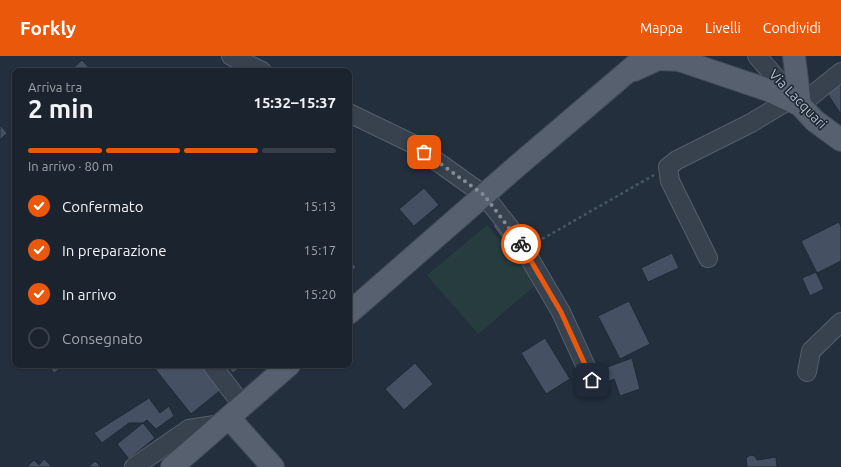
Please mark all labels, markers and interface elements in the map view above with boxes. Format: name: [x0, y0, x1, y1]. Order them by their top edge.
text: Forkly: [20, 17, 76, 39]
text: Mappa: [640, 20, 683, 36]
text: Livelli: [705, 20, 741, 36]
text: Condividi: [763, 20, 821, 36]
street label: Via Lacquari: [766, 66, 830, 132]
text: Arriva tra: [28, 80, 82, 94]
text: 2 min: [28, 94, 94, 123]
text: 15:32–15:37: [253, 94, 336, 111]
pin: [407, 135, 441, 169]
icon: bag: [413, 141, 435, 163]
text: In arrivo · 80 m: [28, 159, 113, 173]
icon: check: [28, 195, 50, 217]
text: Confermato: [62, 198, 143, 215]
text: 15:13: [303, 199, 336, 213]
courier: [501, 224, 541, 264]
icon: bike: [510, 233, 532, 255]
icon: check: [28, 239, 50, 261]
text: In preparazione: [62, 242, 167, 259]
text: 15:17: [303, 243, 336, 257]
icon: check: [28, 283, 50, 305]
text: In arrivo: [62, 286, 117, 303]
text: 15:20: [303, 287, 336, 301]
text: Consegnato: [62, 330, 143, 347]
pin: [575, 363, 609, 397]
icon: home: [581, 369, 603, 391]

